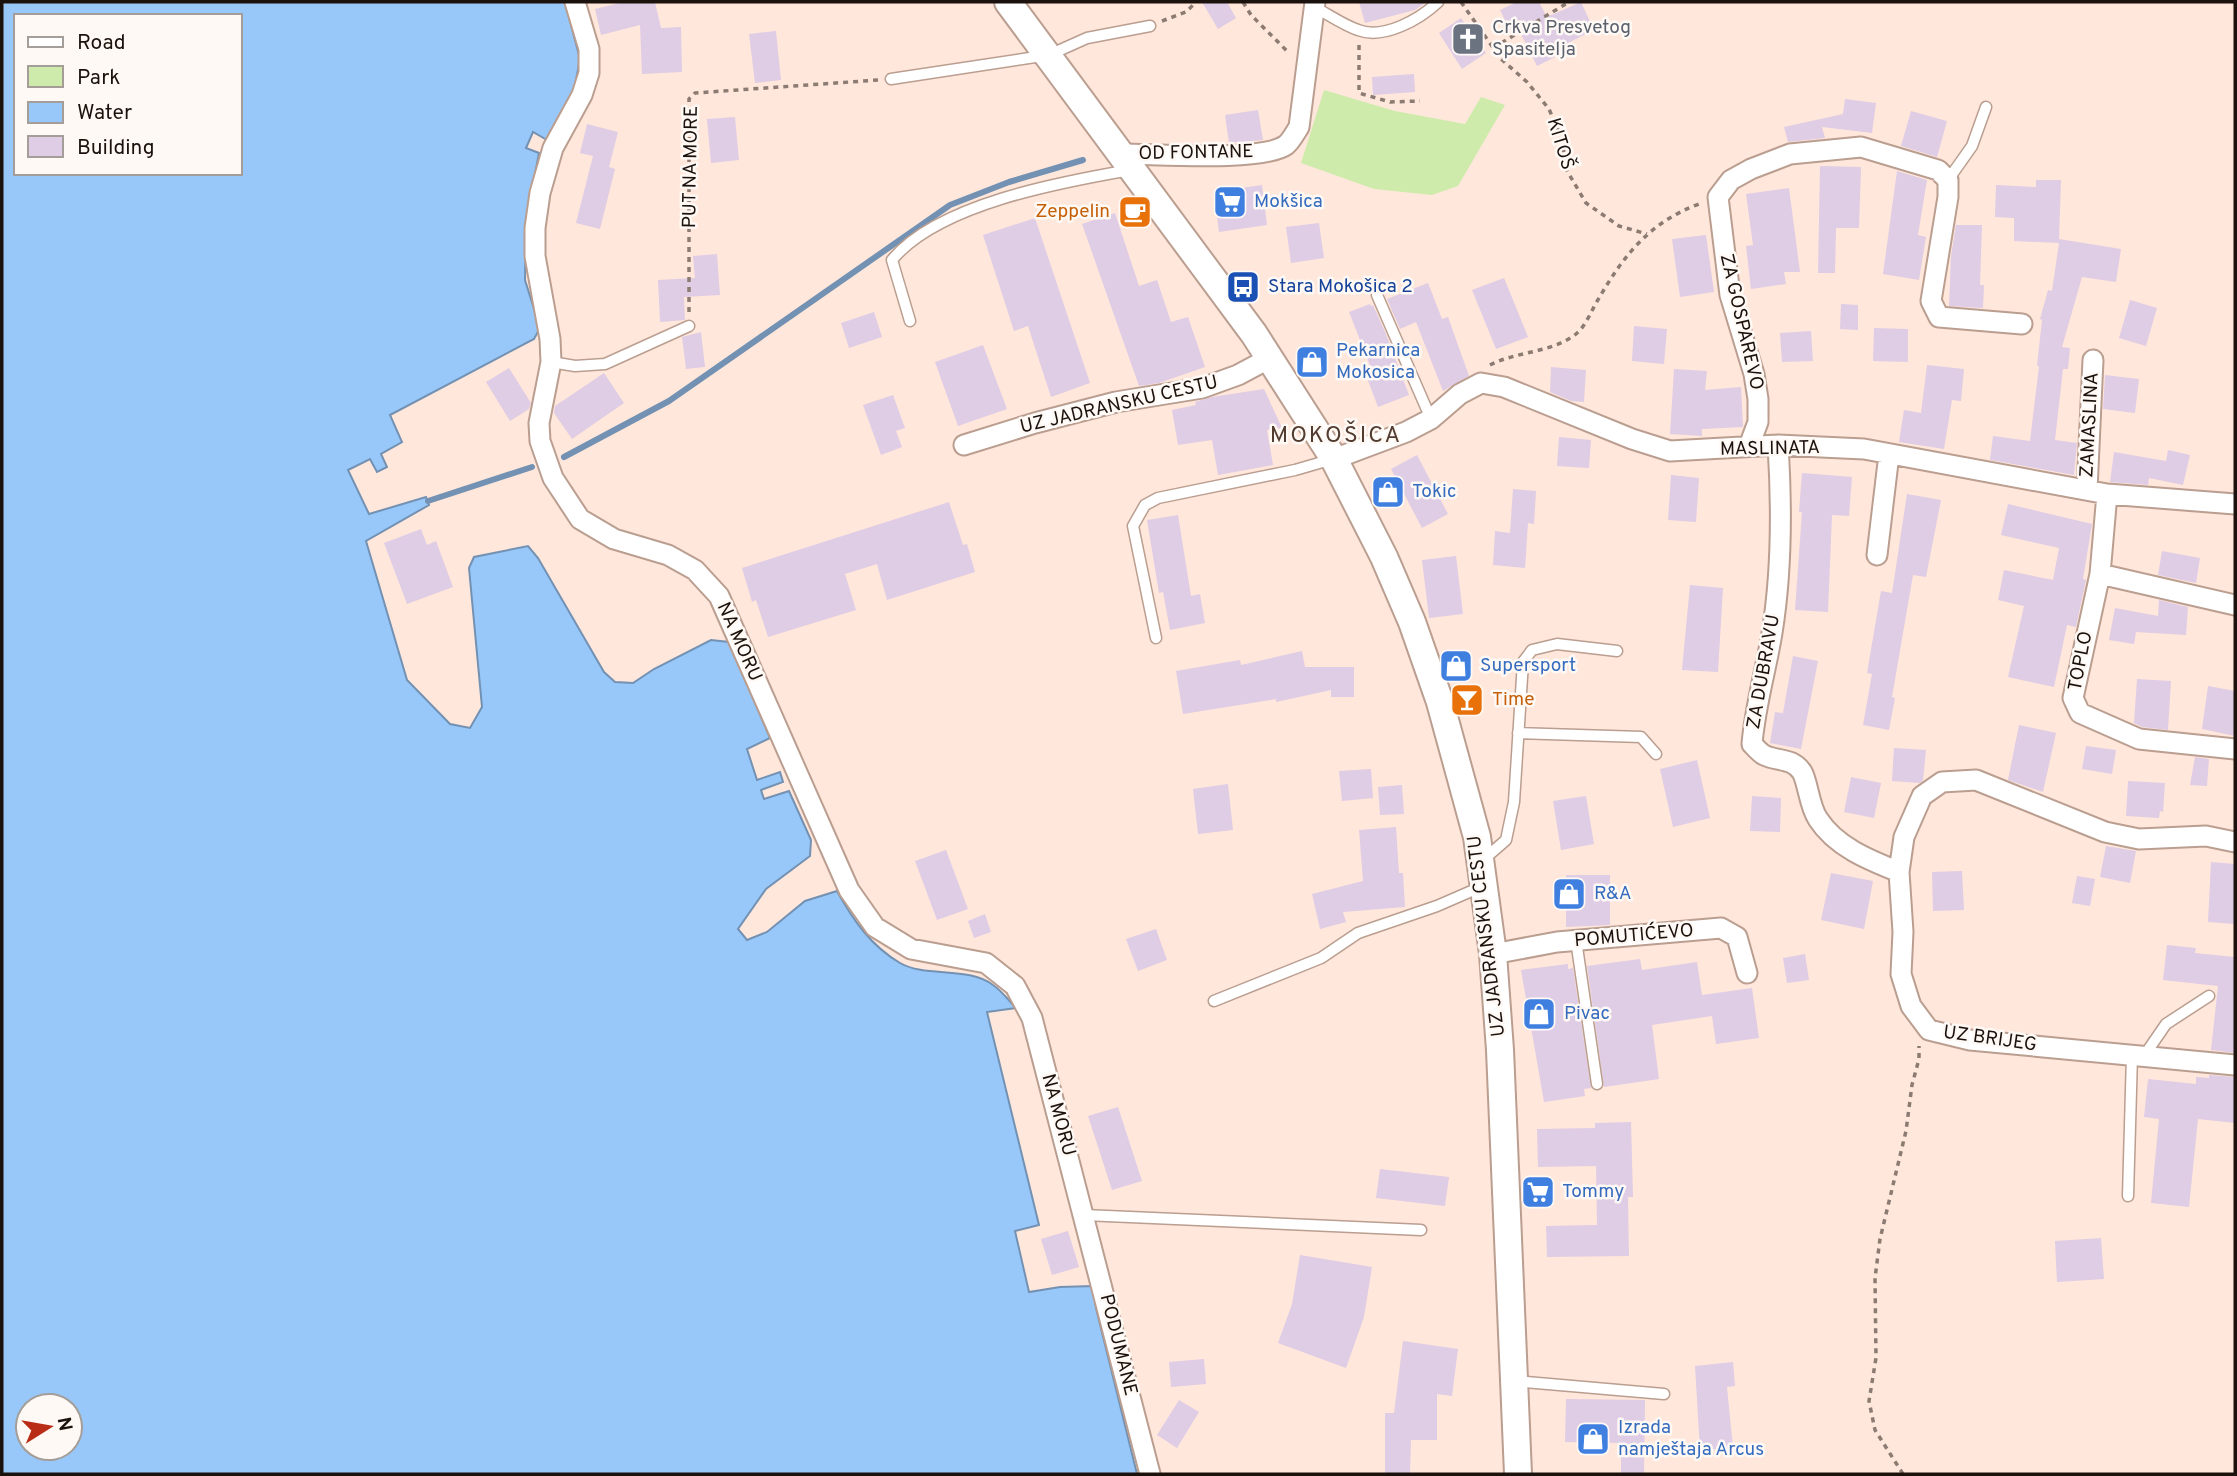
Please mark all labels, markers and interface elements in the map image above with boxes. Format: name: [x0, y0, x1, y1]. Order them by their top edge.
legend: [14, 14, 242, 175]
place label: Crkva Presvetog Spasitelja: [1492, 16, 1631, 62]
church icon: Crkva Presvetog Spasitelja: [1449, 20, 1487, 58]
text: Road: [77, 30, 126, 57]
text: Park: [77, 65, 120, 92]
text: Water: [77, 100, 132, 127]
street label: PUT NA MORE: [678, 106, 704, 228]
street label: KITOŠ: [1541, 115, 1580, 173]
text: Building: [77, 135, 155, 162]
street label: OD FONTANE: [1138, 140, 1254, 166]
supermarket icon: Mokšica: [1211, 183, 1249, 221]
place label: Mokšica: [1254, 190, 1323, 214]
cafe icon: Zeppelin: [1116, 193, 1154, 231]
place label: Zeppelin: [1035, 200, 1110, 224]
street label: ZA GOSPAREVO: [1714, 251, 1768, 393]
bus stop icon: Stara Mokošica 2: [1224, 268, 1262, 306]
place label: Stara Mokošica 2: [1268, 275, 1413, 299]
place label: Pekarnica Mokosica: [1336, 339, 1420, 385]
shop icon: Pekarnica Mokosica: [1293, 343, 1331, 381]
street label: UZ JADRANSKU CESTU: [1018, 371, 1220, 439]
street label: ZAMASLINA: [2075, 372, 2105, 478]
district label: MOKOŠICA: [1270, 420, 1402, 451]
street label: MASLINATA: [1720, 436, 1820, 462]
shop icon: Tokic: [1369, 473, 1407, 511]
place label: Tokic: [1412, 480, 1456, 504]
street label: NA MORU: [711, 599, 767, 685]
street label: ZA DUBRAVU: [1742, 613, 1786, 731]
street label: TOPLO: [2063, 629, 2099, 693]
shop icon: Supersport: [1437, 647, 1475, 685]
place label: Supersport: [1480, 654, 1576, 678]
bar icon: Time: [1448, 681, 1486, 719]
place label: Time: [1492, 688, 1535, 712]
street label: UZ JADRANSKU CESTU: [1463, 834, 1511, 1038]
shop icon: R&A: [1550, 875, 1588, 913]
place label: R&A: [1594, 882, 1632, 906]
street label: POMUTIĆEVO: [1573, 918, 1695, 953]
shop icon: Pivac: [1520, 995, 1558, 1033]
place label: Pivac: [1564, 1002, 1610, 1026]
street label: UZ BRIJEG: [1942, 1021, 2038, 1057]
street label: NA MORU: [1036, 1071, 1080, 1159]
supermarket icon: Tommy: [1519, 1173, 1557, 1211]
place label: Tommy: [1562, 1180, 1624, 1204]
street label: PODUMANE: [1094, 1292, 1142, 1398]
north arrow: [14, 1392, 84, 1462]
text: N: [51, 1415, 77, 1433]
place label: Izrada namještaja Arcus: [1618, 1416, 1764, 1462]
shop icon: Izrada namještaja Arcus: [1574, 1420, 1612, 1458]

